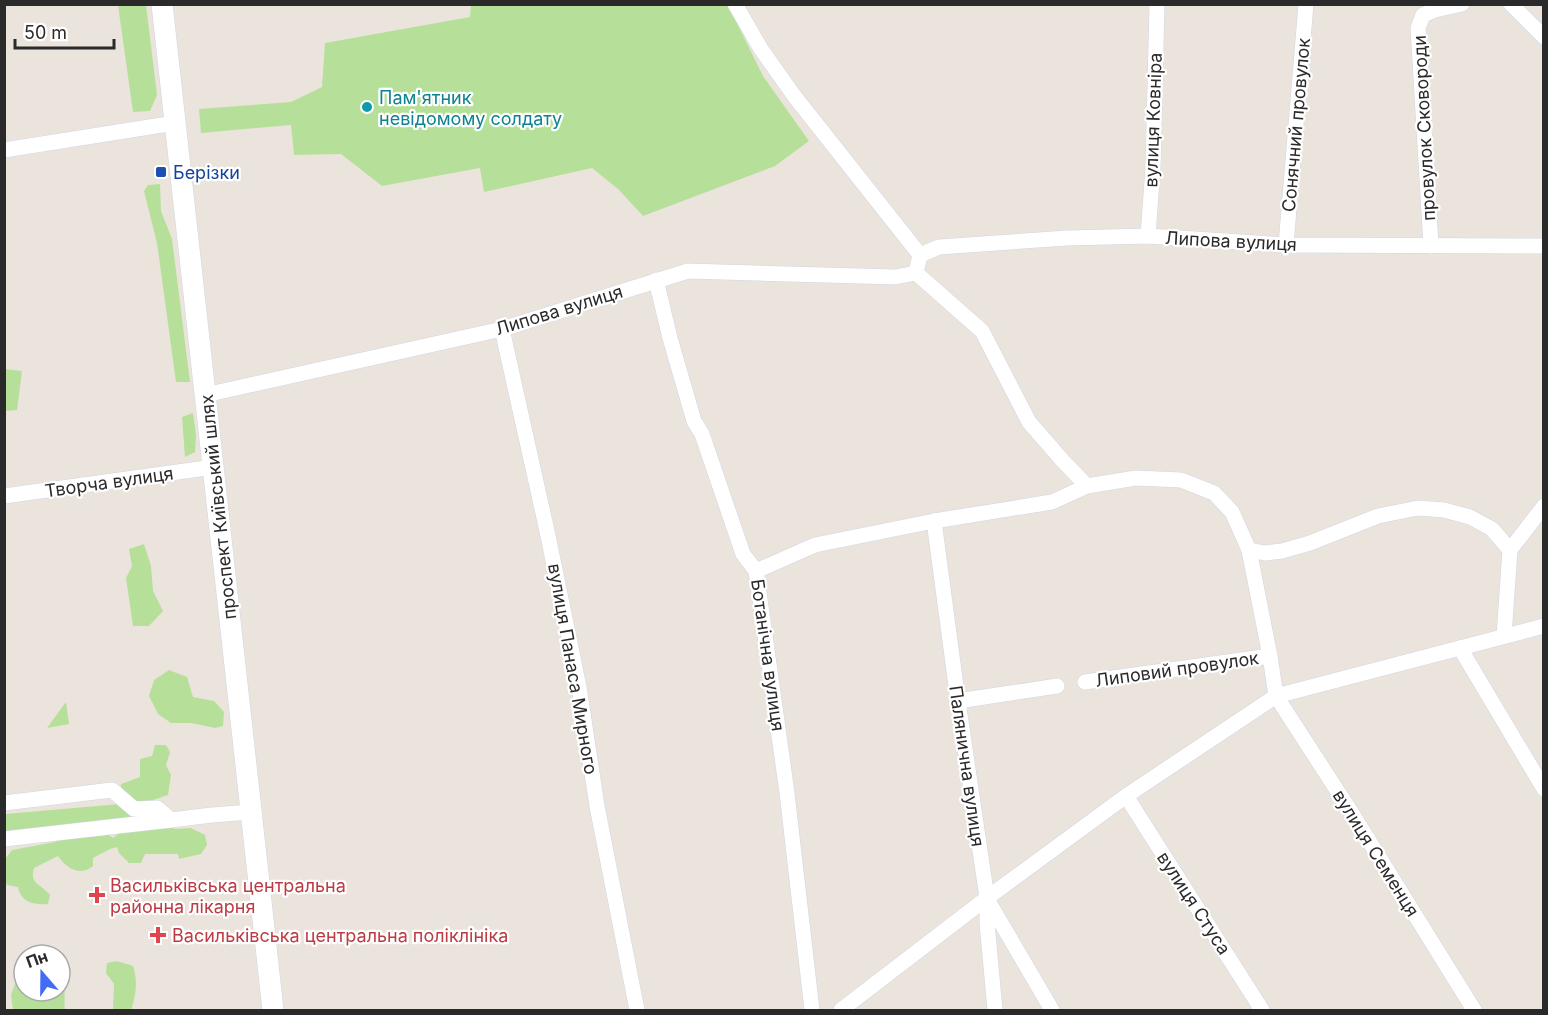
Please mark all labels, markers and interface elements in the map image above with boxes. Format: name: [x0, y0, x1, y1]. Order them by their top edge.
scale bar: [15, 12, 114, 50]
text: 50 m: [24, 22, 67, 43]
street label: провулок Сковороди: [1409, 35, 1439, 221]
street label: Сонячний провулок: [1278, 37, 1314, 213]
street label: вулиця Ковніра: [1140, 52, 1166, 188]
place label: Пам'ятник невідомому солдату: [379, 87, 562, 129]
marker: Пам'ятник невідомому солдату: [360, 100, 374, 114]
place label: Берізки: [173, 162, 240, 183]
marker: Берізки: [154, 165, 168, 179]
street label: Липова вулиця: [1165, 227, 1297, 255]
street label: Липова вулиця: [493, 281, 625, 339]
street label: проспект Київський шлях: [196, 393, 240, 621]
street label: Творча вулиця: [43, 463, 175, 501]
street label: вулиця Панаса Мирного: [544, 562, 602, 776]
street label: Ботанічна вулиця: [747, 578, 789, 732]
street label: Липовий провулок: [1094, 647, 1260, 691]
street label: Палянична вулиця: [945, 684, 989, 848]
street label: вулиця Семенця: [1329, 786, 1423, 920]
street label: вулиця Стуса: [1153, 848, 1235, 958]
place label: Васильківська центральна районна лікарня: [110, 875, 346, 917]
marker: Васильківська центральна районна лікарня: [88, 886, 106, 904]
place label: Васильківська центральна поліклініка: [172, 925, 508, 946]
marker: Васильківська центральна поліклініка: [149, 926, 167, 944]
north arrow: [12, 943, 72, 1003]
text: Пн: [23, 946, 51, 972]

